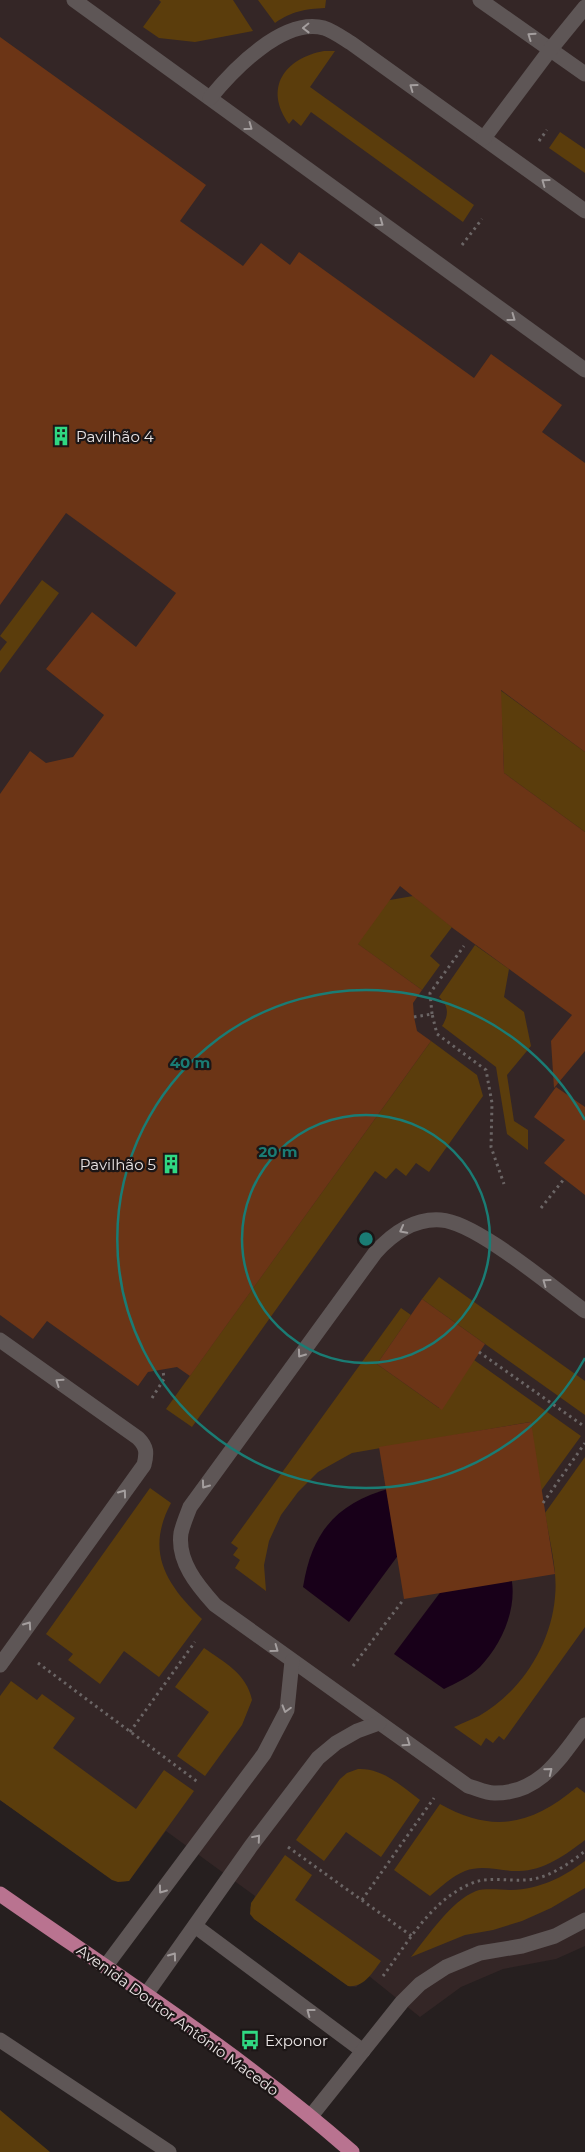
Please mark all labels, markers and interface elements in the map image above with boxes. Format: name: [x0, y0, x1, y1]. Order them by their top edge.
one-way arrow: [302, 23, 310, 34]
one-way arrow: [527, 33, 537, 42]
one-way arrow: [410, 85, 419, 93]
one-way arrow: [243, 121, 252, 129]
one-way arrow: [541, 179, 551, 188]
one-way arrow: [374, 217, 383, 225]
one-way arrow: [506, 312, 516, 321]
building icon: Pavilhão 4: [50, 425, 72, 447]
place label: Pavilhão 4: [76, 427, 154, 446]
text: 40 m: [170, 1053, 210, 1072]
text: 20 m: [258, 1142, 298, 1161]
building icon: Pavilhão 5: [160, 1153, 182, 1175]
place label: Pavilhão 5: [80, 1155, 156, 1174]
one-way arrow: [399, 1223, 408, 1233]
centre of rings: [357, 1230, 375, 1248]
one-way arrow: [542, 1279, 552, 1288]
one-way arrow: [298, 1348, 307, 1358]
one-way arrow: [55, 1379, 65, 1388]
one-way arrow: [202, 1479, 211, 1489]
one-way arrow: [117, 1489, 126, 1499]
one-way arrow: [23, 1622, 31, 1631]
one-way arrow: [269, 1643, 279, 1652]
one-way arrow: [282, 1704, 292, 1712]
one-way arrow: [401, 1737, 411, 1746]
one-way arrow: [543, 1768, 552, 1776]
one-way arrow: [252, 1835, 260, 1844]
one-way arrow: [159, 1884, 168, 1893]
street label: Avenida Doutor António Macedo: [73, 1940, 283, 2100]
one-way arrow: [167, 1952, 176, 1962]
one-way arrow: [306, 2009, 316, 2018]
bus stop icon: Exponor: [239, 2029, 261, 2051]
place label: Exponor: [265, 2031, 328, 2050]

